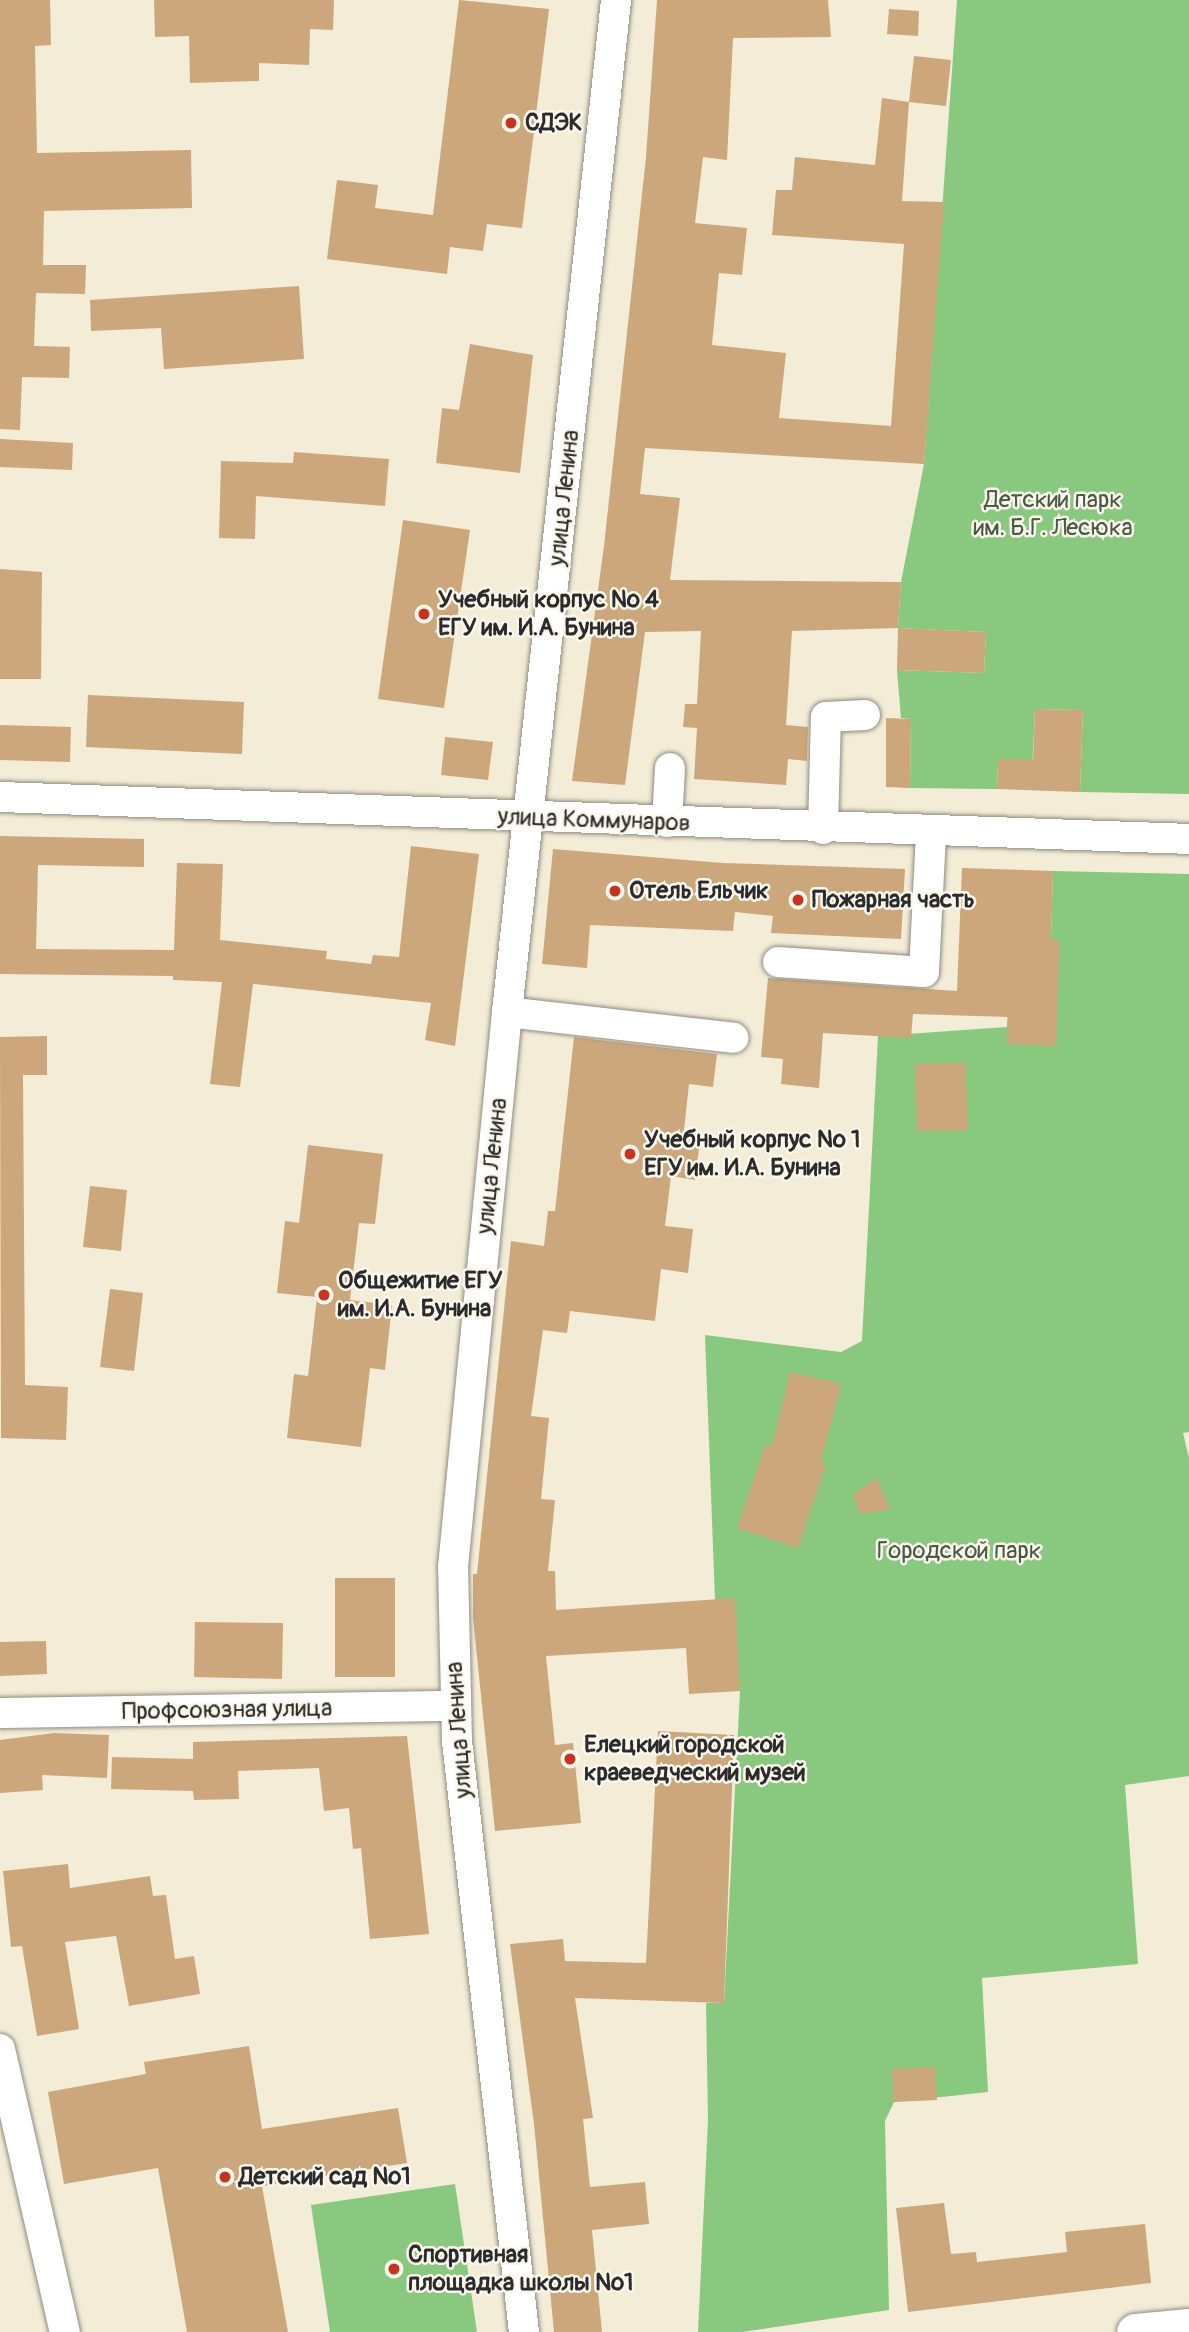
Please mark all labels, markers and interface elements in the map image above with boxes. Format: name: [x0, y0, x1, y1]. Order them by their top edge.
place label: СДЭК: [525, 109, 582, 137]
marker: СДЭК: [503, 115, 519, 131]
street label: улица Ленина: [543, 428, 585, 568]
park label: Детский парк им. Б.Г. Лесюка: [973, 486, 1133, 542]
place label: Учебный корпус № 4 ЕГУ им. И.А. Бунина: [438, 586, 659, 642]
marker: Учебный корпус № 4 ЕГУ им. И.А. Бунина: [416, 606, 432, 622]
street label: улица Коммунаров: [497, 802, 691, 838]
place label: Отель Ельчик: [629, 877, 768, 905]
marker: Отель Ельчик: [607, 883, 623, 899]
place label: Пожарная часть: [812, 886, 975, 914]
marker: Пожарная часть: [790, 892, 806, 908]
street label: улица Ленина: [471, 1096, 513, 1236]
place label: Учебный корпус № 1 ЕГУ им. И.А. Бунина: [644, 1126, 860, 1182]
marker: Учебный корпус № 1 ЕГУ им. И.А. Бунина: [622, 1146, 638, 1162]
place label: Общежитие ЕГУ им. И.А. Бунина: [338, 1267, 502, 1323]
marker: Общежитие ЕГУ им. И.А. Бунина: [316, 1287, 332, 1303]
park label: Городской парк: [877, 1537, 1041, 1565]
street label: улица Ленина: [440, 1661, 478, 1799]
street label: Профсоюзная улица: [122, 1694, 332, 1726]
place label: Елецкий городской краеведческий музей: [584, 1731, 806, 1787]
marker: Елецкий городской краеведческий музей: [562, 1751, 578, 1767]
place label: Детский сад №1: [239, 2163, 411, 2191]
marker: Детский сад №1: [217, 2169, 233, 2185]
place label: Спортивная площадка школы №1: [408, 2241, 633, 2297]
marker: Спортивная площадка школы №1: [386, 2261, 402, 2277]

